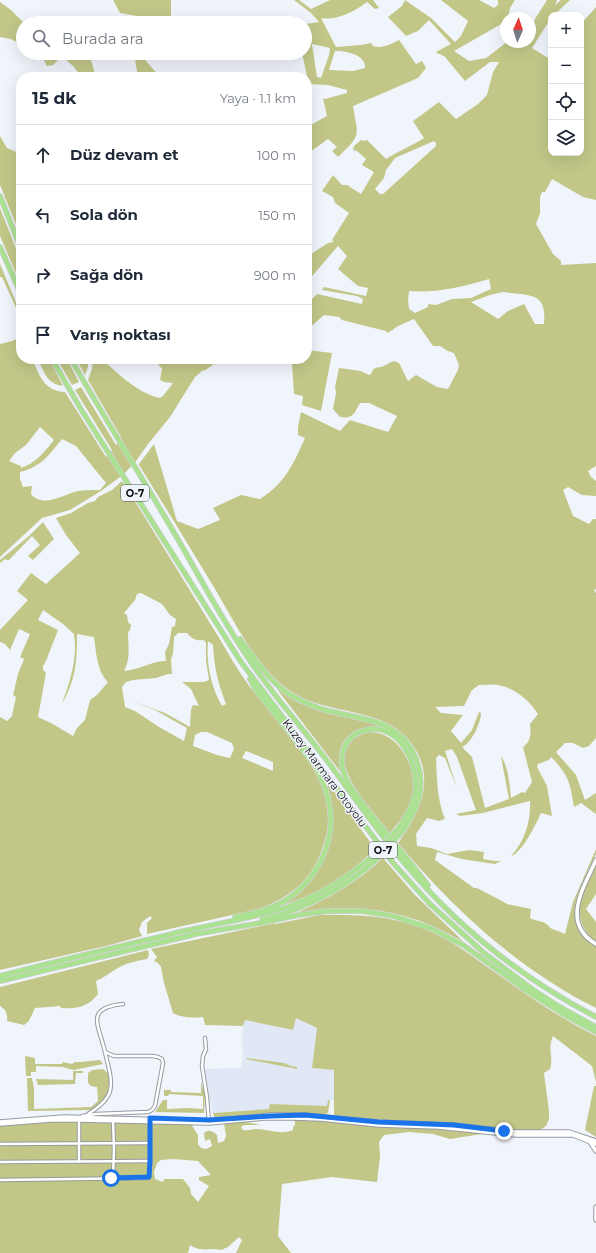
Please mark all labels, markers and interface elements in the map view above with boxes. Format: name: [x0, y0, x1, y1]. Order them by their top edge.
north arrow: [500, 12, 536, 48]
map controls: [548, 12, 584, 156]
button: +: [548, 12, 584, 48]
search box: [16, 16, 312, 60]
icon: search: [30, 27, 52, 49]
text: Burada ara: [62, 29, 144, 48]
button: −: [548, 48, 584, 84]
button: locate: [548, 84, 584, 120]
text: 15 dk: [32, 88, 77, 108]
text: Yaya · 1.1 km: [220, 90, 296, 106]
button: layers: [548, 120, 584, 156]
icon: ahead: [32, 144, 54, 166]
text: Düz devam et: [70, 145, 179, 164]
text: 100 m: [257, 147, 296, 163]
icon: left: [32, 204, 54, 226]
text: Sola dön: [70, 205, 138, 224]
text: 150 m: [258, 207, 296, 223]
icon: right: [32, 264, 54, 286]
text: Sağa dön: [70, 265, 143, 284]
text: 900 m: [254, 267, 296, 283]
icon: arrive: [32, 324, 54, 346]
text: Varış noktası: [70, 325, 171, 344]
road number: O-7: [121, 485, 149, 501]
street label: Kuzey Marmara Otoyolu: [280, 716, 370, 830]
road number: O-7: [369, 842, 397, 858]
route end: [495, 1122, 513, 1140]
route start: [102, 1169, 120, 1187]

